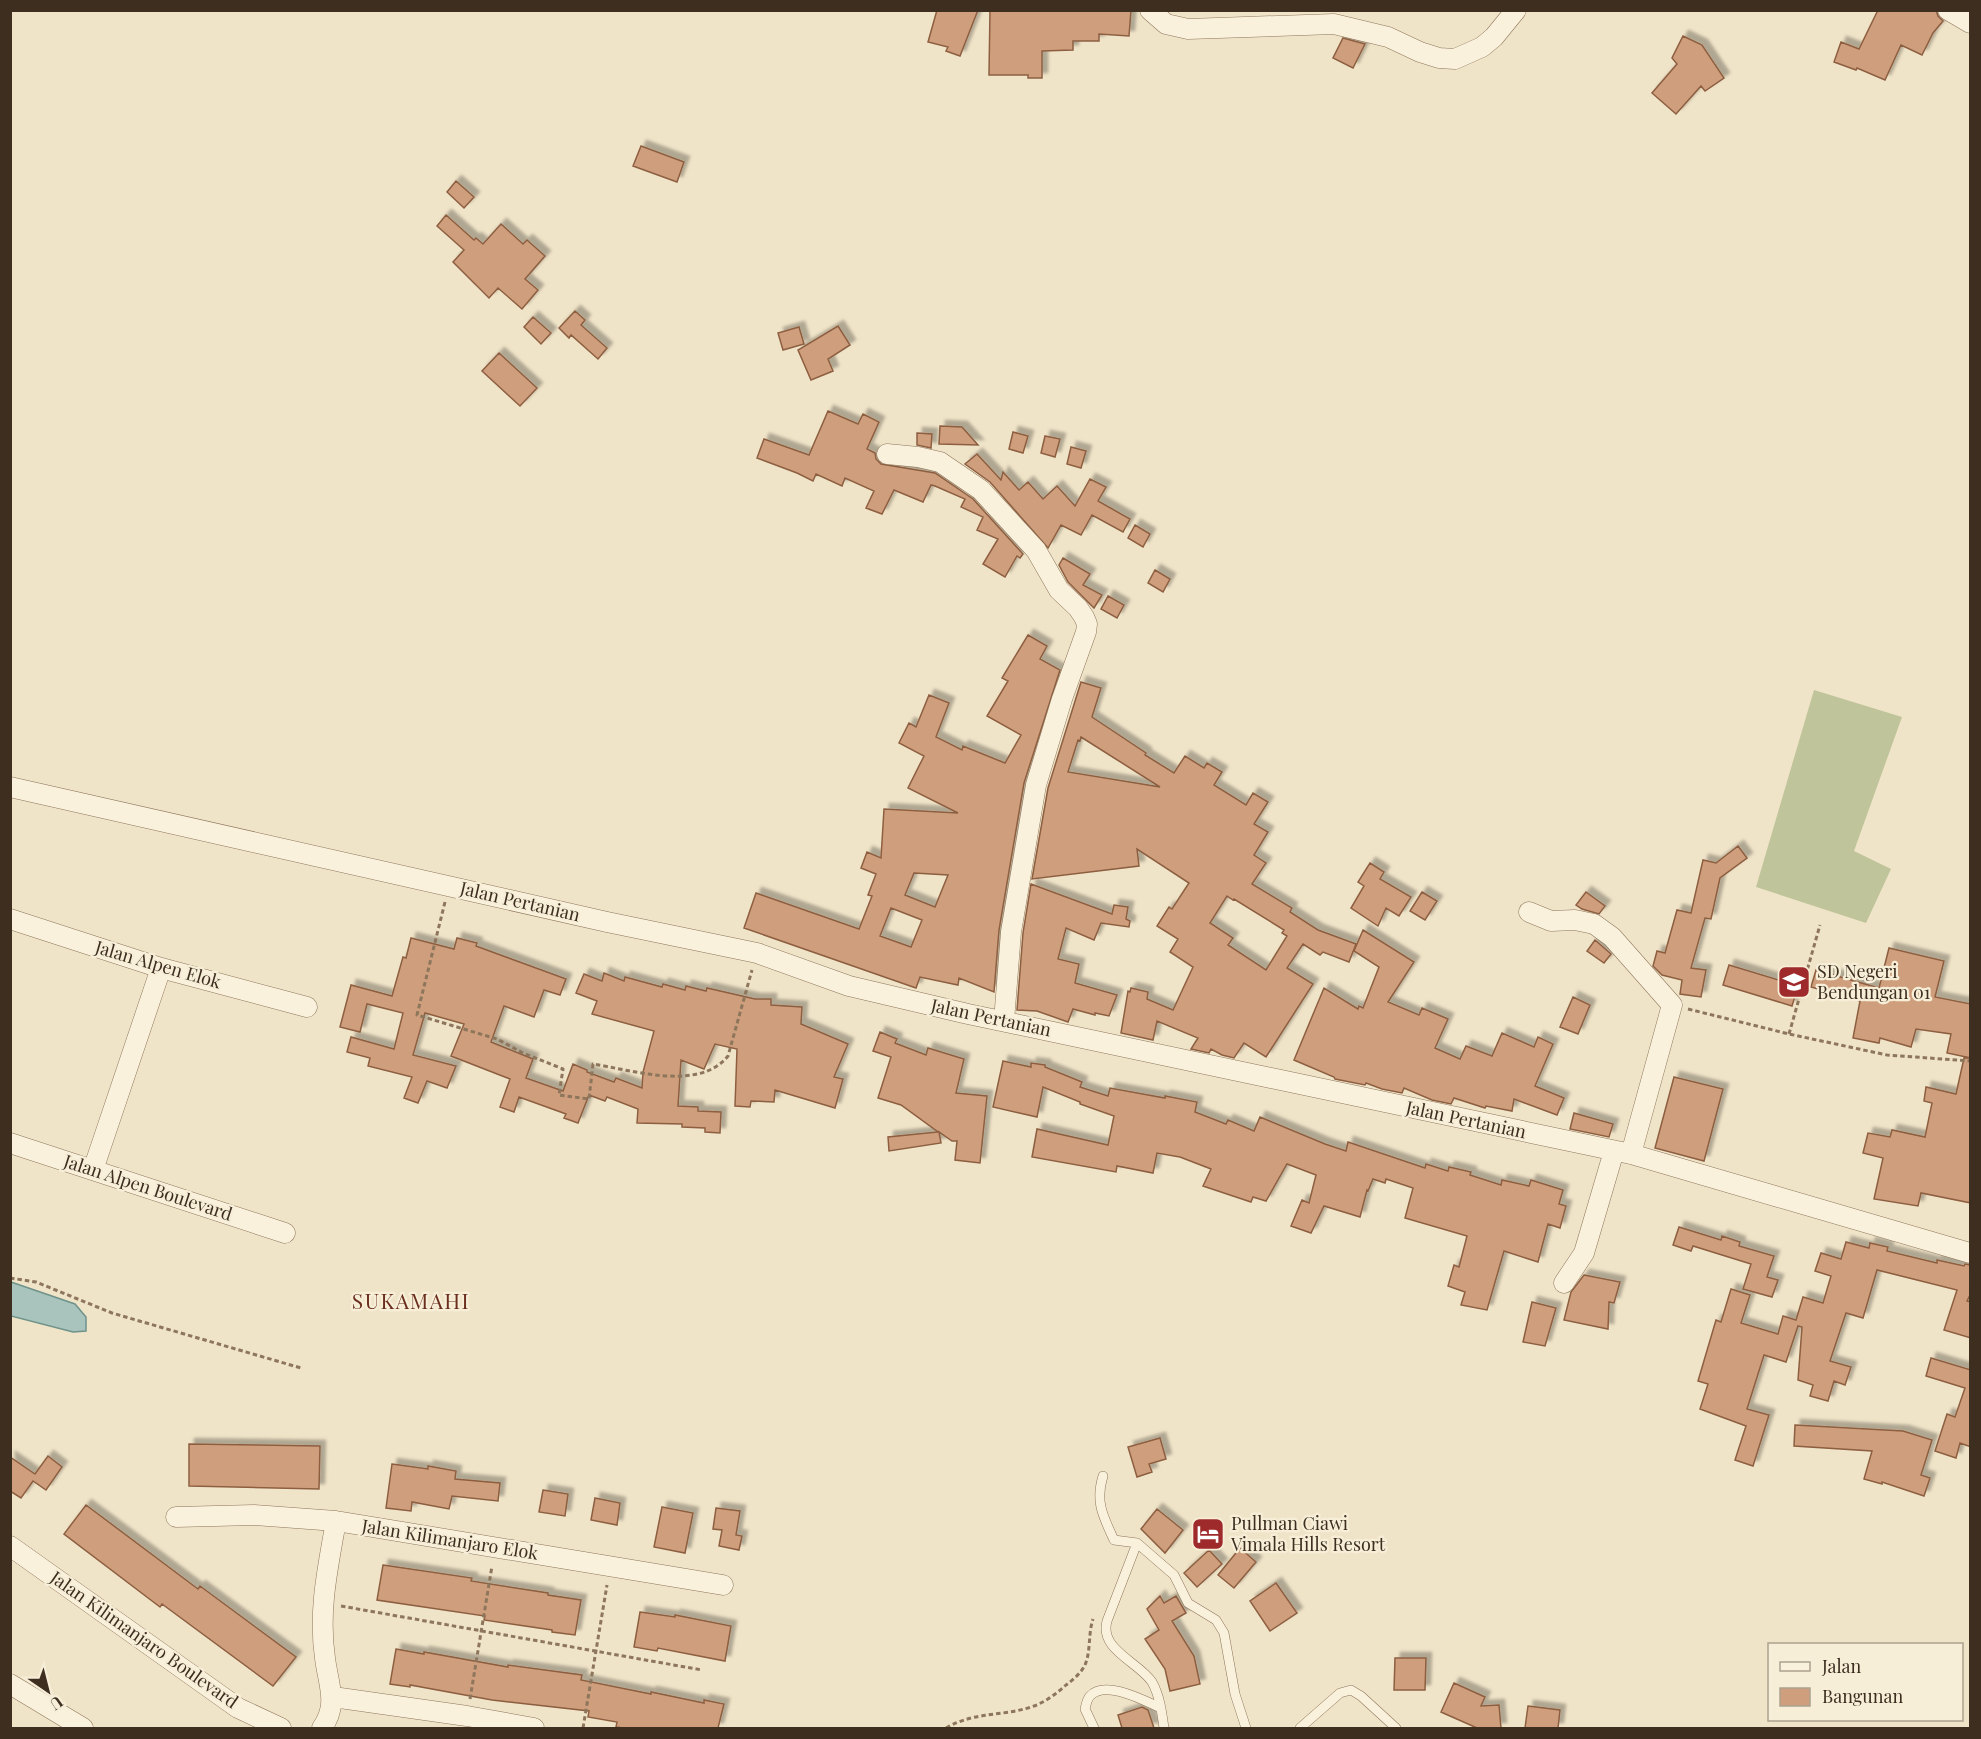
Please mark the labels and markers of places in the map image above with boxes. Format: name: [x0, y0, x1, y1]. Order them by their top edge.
place label: SD Negeri Bendungan 01: [1817, 959, 1931, 1004]
school or university icon: SD Negeri Bendungan 01: [1776, 964, 1812, 1000]
place label: Pullman Ciawi Vimala Hills Resort: [1230, 1511, 1386, 1556]
hotel icon: Pullman Ciawi Vimala Hills Resort: [1190, 1516, 1226, 1552]

